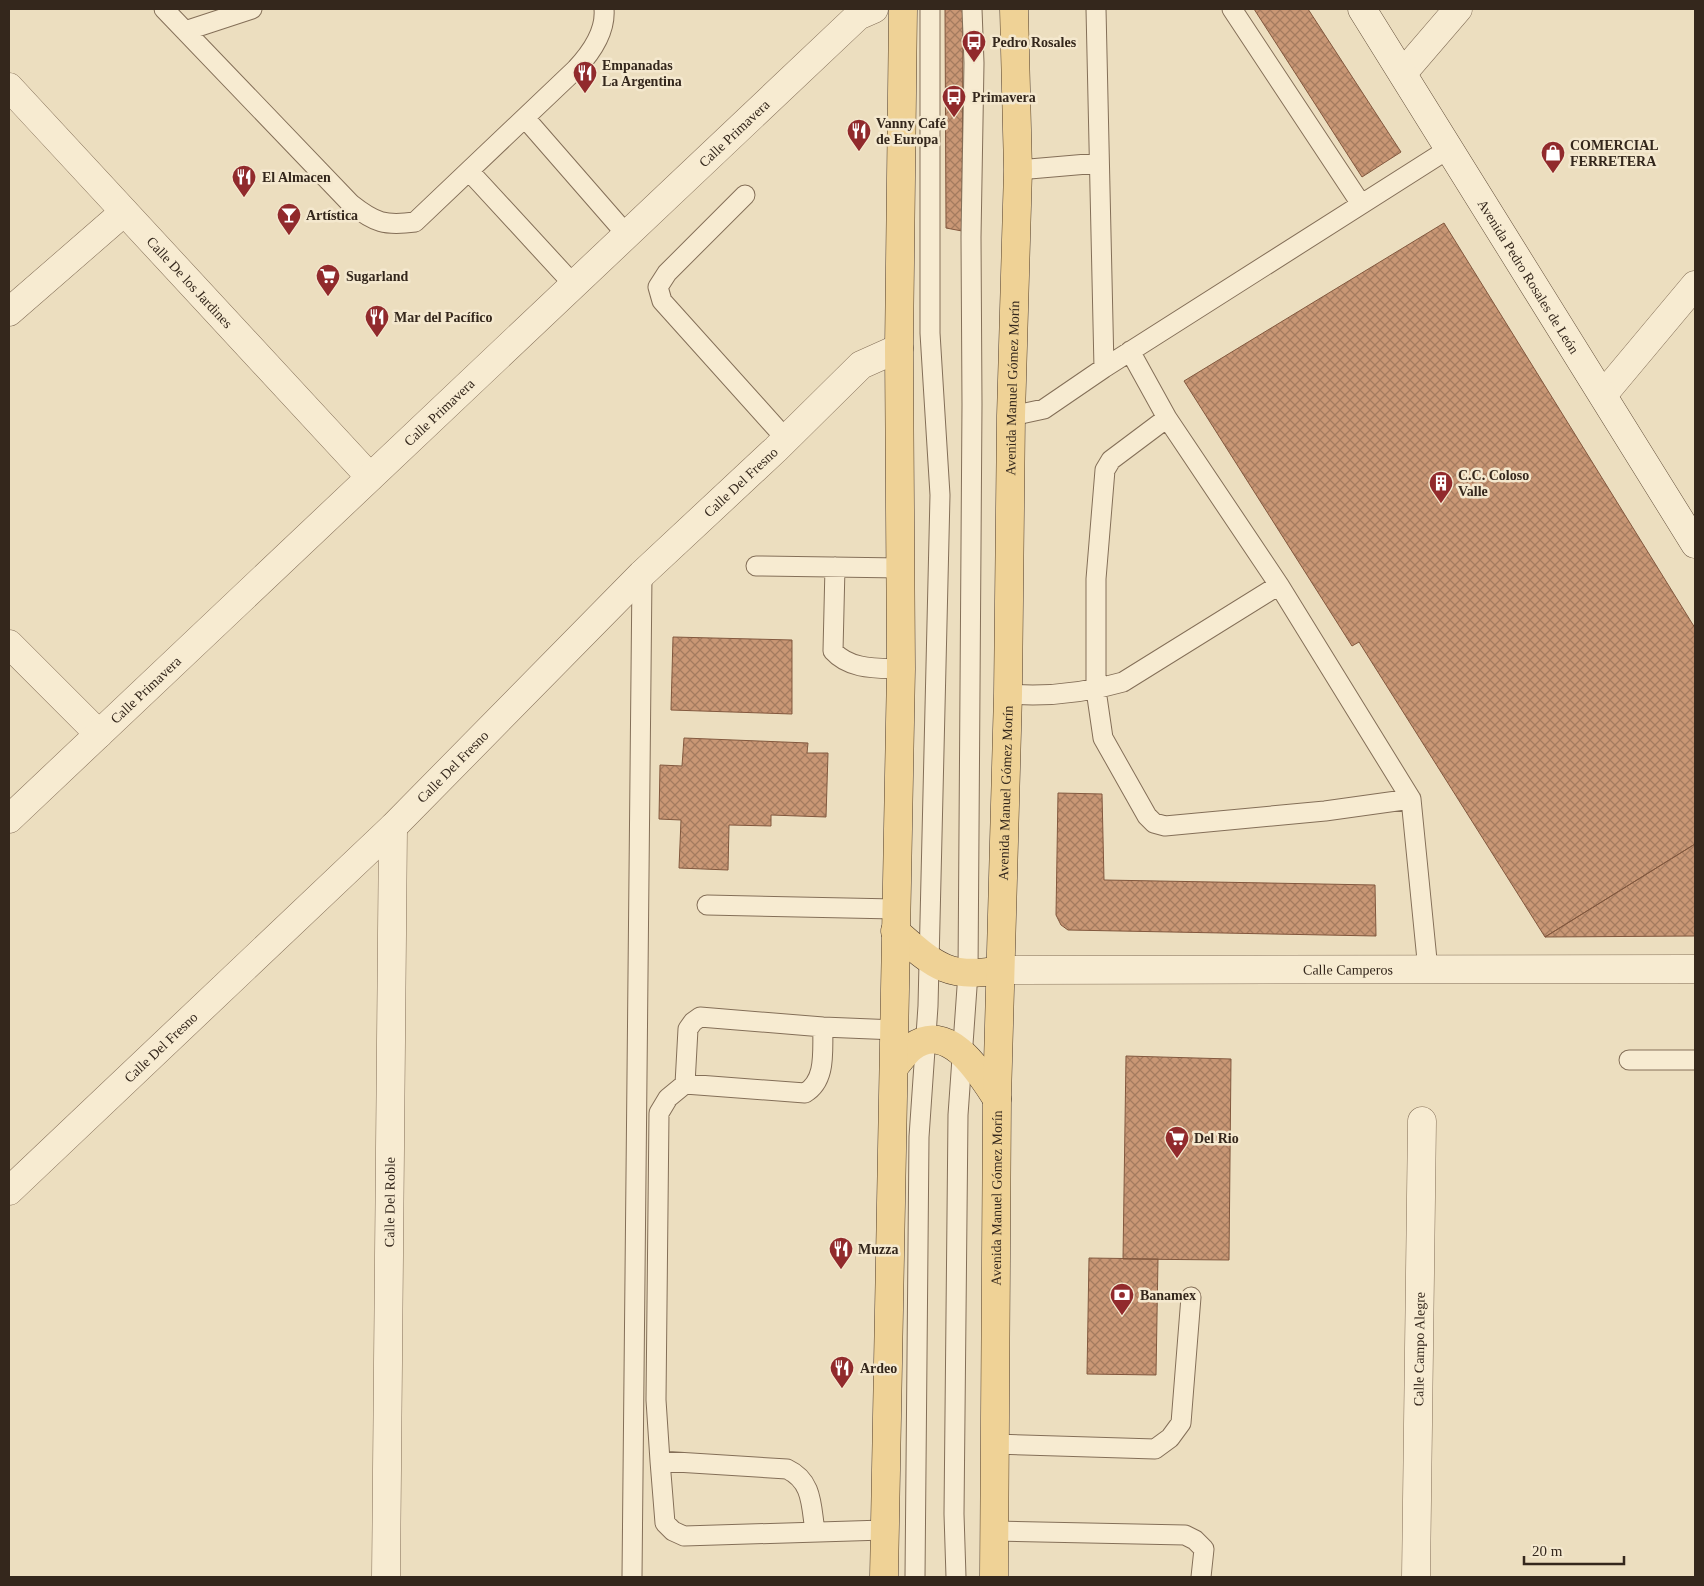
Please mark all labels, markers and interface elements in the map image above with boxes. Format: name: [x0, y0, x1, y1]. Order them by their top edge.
bus stop icon: Pedro Rosales: [961, 29, 987, 63]
place label: Pedro Rosales: [992, 35, 1077, 50]
place label: Empanadas La Argentina: [602, 58, 682, 89]
restaurant icon: Empanadas La Argentina: [572, 60, 598, 94]
bus stop icon: Primavera: [941, 84, 967, 118]
place label: Primavera: [972, 90, 1036, 105]
street label: Calle Primavera: [696, 96, 773, 170]
place label: Vanny Café de Europa: [876, 116, 946, 147]
restaurant icon: Vanny Café de Europa: [846, 118, 872, 152]
place label: COMERCIAL FERRETERA: [1570, 138, 1659, 169]
shop icon: COMERCIAL FERRETERA: [1540, 140, 1566, 174]
restaurant icon: El Almacen: [231, 164, 257, 198]
place label: El Almacen: [262, 170, 331, 185]
street label: Avenida Pedro Rosales de León: [1475, 197, 1582, 356]
bar icon: Artística: [276, 202, 302, 236]
place label: Artística: [306, 208, 358, 223]
street label: Calle De los Jardines: [144, 234, 235, 331]
supermarket icon: Sugarland: [315, 263, 341, 297]
place label: Sugarland: [346, 269, 408, 284]
street label: Avenida Manuel Gómez Morín: [1003, 300, 1022, 476]
restaurant icon: Mar del Pacífico: [364, 304, 390, 338]
place label: Mar del Pacífico: [394, 310, 493, 325]
street label: Calle Primavera: [401, 375, 478, 449]
street label: Calle Del Fresno: [701, 444, 780, 520]
place label: C.C. Coloso Valle: [1458, 468, 1529, 499]
building icon: C.C. Coloso Valle: [1428, 470, 1454, 504]
street label: Calle Primavera: [108, 653, 184, 726]
street label: Avenida Manuel Gómez Morín: [995, 705, 1015, 881]
street label: Calle Del Fresno: [414, 727, 491, 806]
street label: Calle Camperos: [1303, 962, 1393, 977]
street label: Calle Del Fresno: [121, 1009, 200, 1085]
street label: Avenida Manuel Gómez Morín: [988, 1110, 1004, 1286]
supermarket icon: Del Rio: [1164, 1125, 1190, 1159]
place label: Del Rio: [1194, 1131, 1239, 1146]
street label: Calle Del Roble: [382, 1157, 397, 1247]
restaurant icon: Muzza: [828, 1236, 854, 1270]
place label: Muzza: [858, 1242, 898, 1257]
bank icon: Banamex: [1109, 1282, 1135, 1316]
place label: Banamex: [1140, 1288, 1196, 1303]
street label: Calle Campo Alegre: [1411, 1292, 1427, 1406]
restaurant icon: Ardeo: [829, 1355, 855, 1389]
place label: Ardeo: [860, 1361, 897, 1376]
scale bar: [1524, 1534, 1624, 1566]
text: 20 m: [1532, 1543, 1563, 1559]

